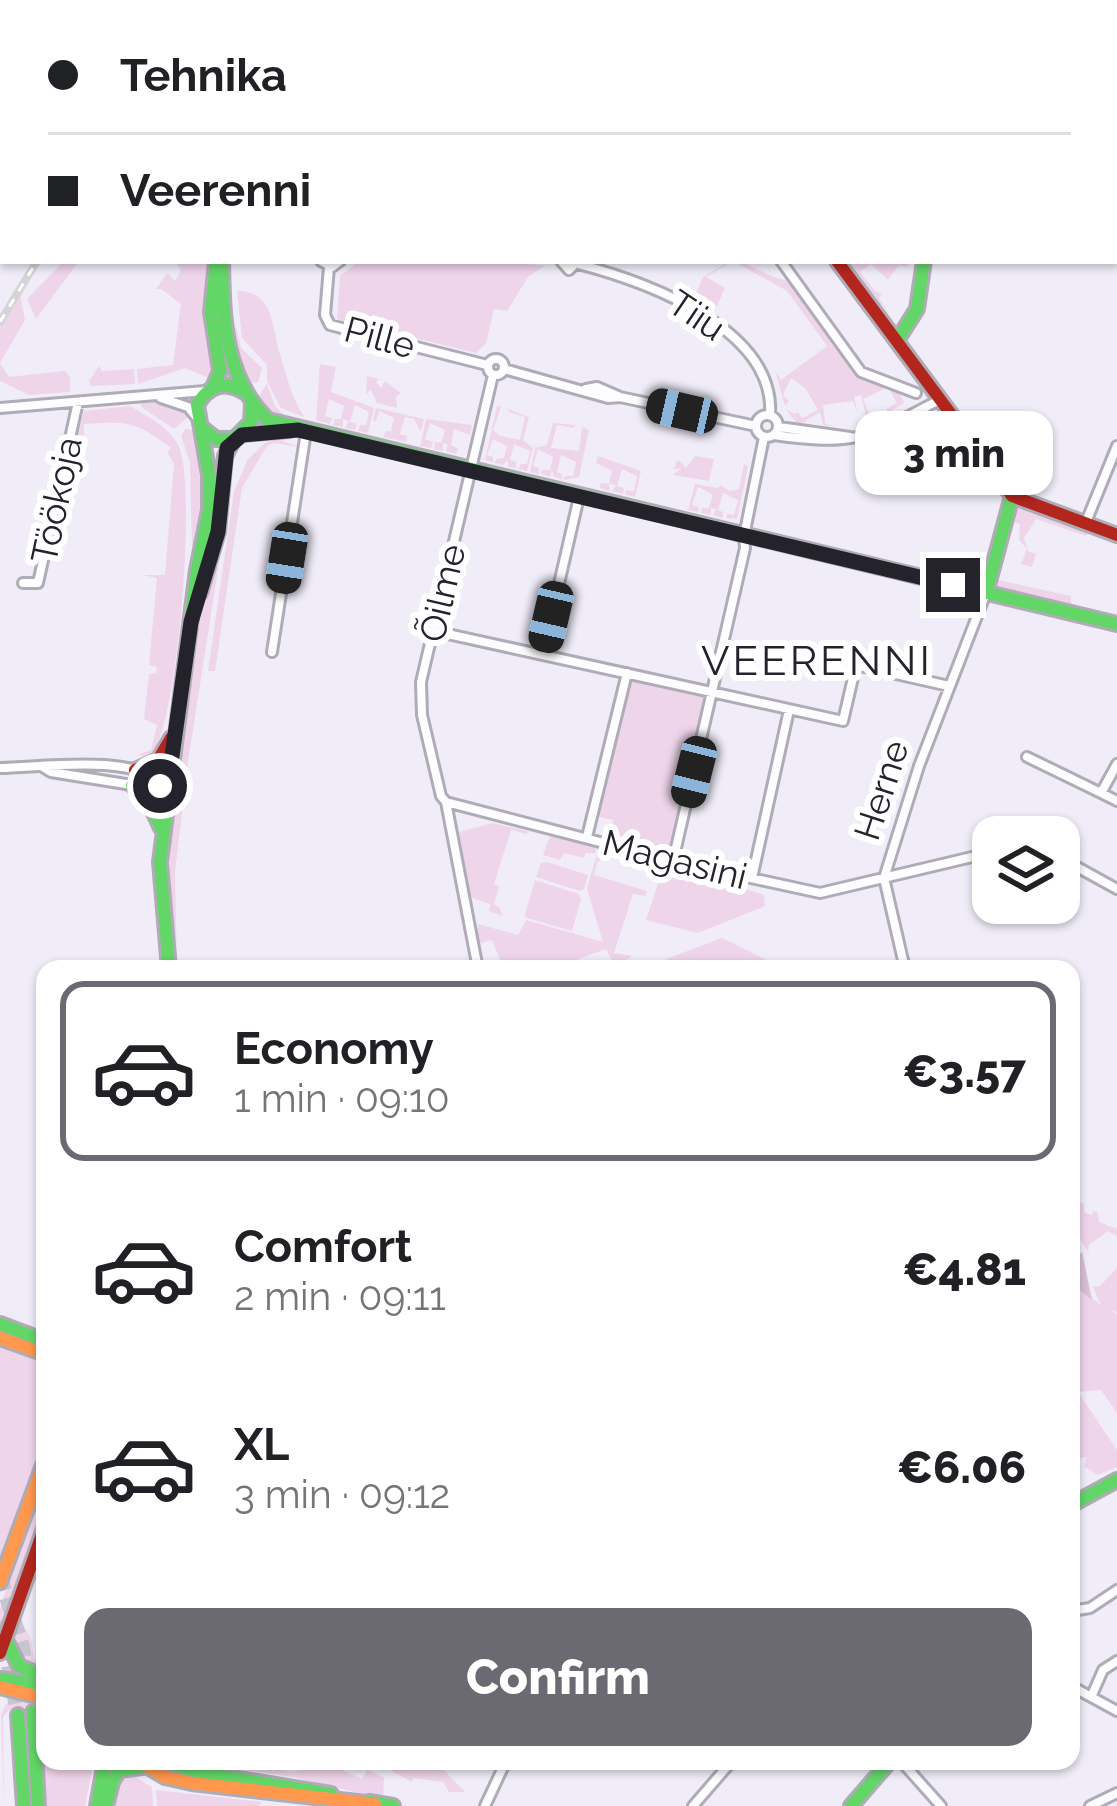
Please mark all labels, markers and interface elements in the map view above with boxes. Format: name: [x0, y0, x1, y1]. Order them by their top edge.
text: Tehnika: [120, 49, 287, 102]
text: Veerenni: [120, 164, 311, 217]
street label: Tiiu: [661, 281, 733, 349]
street label: Pille: [340, 308, 420, 366]
car: [643, 385, 721, 437]
callout: 3 min: [854, 411, 1052, 495]
text: 3 min: [903, 430, 1005, 476]
street label: Töökoja: [22, 433, 90, 567]
car: [264, 520, 310, 596]
street label: Õilme: [410, 540, 474, 646]
route end: [926, 558, 980, 612]
car: [525, 578, 577, 656]
district label: VEERENNI: [701, 636, 933, 685]
car: [668, 733, 720, 811]
street label: Herne: [845, 735, 917, 845]
route start: [133, 759, 187, 813]
map controls: [972, 816, 1080, 924]
button: layers: [972, 816, 1080, 924]
street label: Magasini: [599, 821, 751, 897]
icon: car: [90, 1017, 198, 1125]
text: Economy: [234, 1022, 434, 1075]
text: €3.57: [903, 1045, 1026, 1098]
text: 1 min · 09:10: [234, 1075, 450, 1121]
icon: car: [90, 1215, 198, 1323]
text: Comfort: [234, 1220, 412, 1273]
text: €4.81: [903, 1243, 1026, 1296]
text: 2 min · 09:11: [234, 1273, 446, 1319]
icon: car: [90, 1413, 198, 1521]
text: XL: [234, 1418, 289, 1471]
text: €6.06: [897, 1441, 1026, 1494]
text: 3 min · 09:12: [234, 1471, 450, 1517]
button: Confirm: [84, 1608, 1032, 1746]

